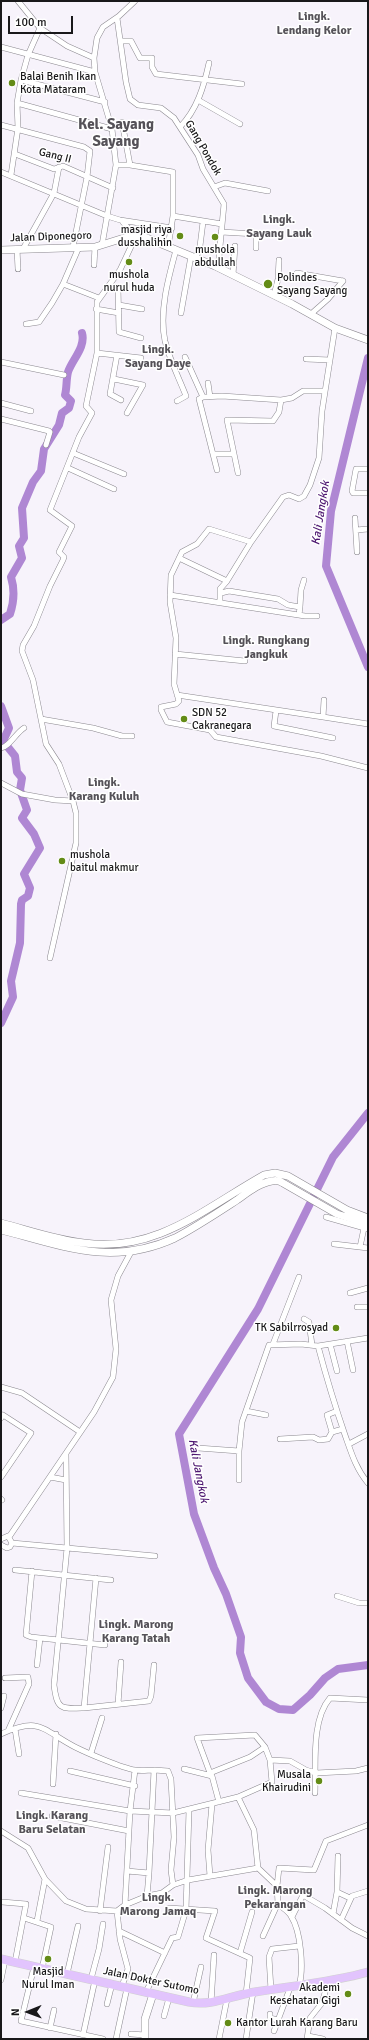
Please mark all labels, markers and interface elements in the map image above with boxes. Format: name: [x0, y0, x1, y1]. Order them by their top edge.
scale bar: [10, 8, 75, 34]
district label: Lingk. Lendang Kelor: [277, 10, 351, 38]
text: 100 m: [15, 15, 47, 30]
place label: Balai Benih Ikan Kota Mataram: [20, 70, 96, 96]
marker: Balai Benih Ikan Kota Mataram: [7, 78, 17, 88]
district label: Kel. Sayang Sayang: [78, 116, 154, 151]
street label: Gang Pondok: [182, 118, 224, 178]
street label: Gang II: [37, 146, 73, 166]
district label: Lingk. Sayang Lauk: [246, 213, 312, 241]
place label: masjid riya dusshalihin: [118, 223, 172, 249]
street label: Jalan Diponegoro: [10, 229, 92, 245]
marker: masjid riya dusshalihin: [175, 231, 185, 241]
marker: mushola abdullah: [210, 232, 220, 242]
place label: mushola abdullah: [194, 243, 236, 269]
marker: mushola nurul huda: [124, 257, 134, 267]
place label: mushola nurul huda: [103, 268, 155, 294]
place label: Polindes Sayang Sayang: [277, 271, 347, 297]
marker: Polindes Sayang Sayang: [262, 278, 274, 290]
district label: Lingk. Sayang Daye: [125, 343, 191, 371]
water label: Kali Jangkok: [309, 480, 333, 546]
district label: Lingk. Rungkang Jangkuk: [222, 634, 310, 662]
place label: SDN 52 Cakranegara: [192, 706, 252, 732]
marker: SDN 52 Cakranegara: [179, 714, 189, 724]
district label: Lingk. Karang Kuluh: [69, 776, 139, 804]
place label: mushola baitul makmur: [70, 848, 139, 874]
marker: mushola baitul makmur: [57, 856, 67, 866]
place label: TK Sabilrrosyad: [255, 1321, 328, 1335]
marker: TK Sabilrrosyad: [331, 1323, 341, 1333]
water label: Kali Jangkok: [185, 1438, 211, 1504]
district label: Lingk. Marong Karang Tatah: [98, 1618, 174, 1646]
place label: Musala Khairudini: [262, 1768, 311, 1794]
marker: Musala Khairudini: [314, 1776, 324, 1786]
district label: Lingk. Karang Baru Selatan: [16, 1809, 88, 1837]
district label: Lingk. Marong Pekarangan: [237, 1884, 313, 1912]
district label: Lingk. Marong Jamaq: [120, 1891, 196, 1919]
marker: Masjid Nurul Iman: [43, 1954, 53, 1964]
street label: Jalan Dokter Sutomo: [102, 1964, 200, 1998]
place label: Masjid Nurul Iman: [22, 1965, 74, 1991]
place label: Akademi Kesehatan Gigi: [270, 1981, 340, 2007]
marker: Akademi Kesehatan Gigi: [343, 1989, 353, 1999]
north arrow: [8, 1992, 48, 2032]
text: N: [9, 2008, 22, 2016]
place label: Kantor Lurah Karang Baru: [236, 2016, 358, 2030]
marker: Kantor Lurah Karang Baru: [223, 2018, 233, 2028]

